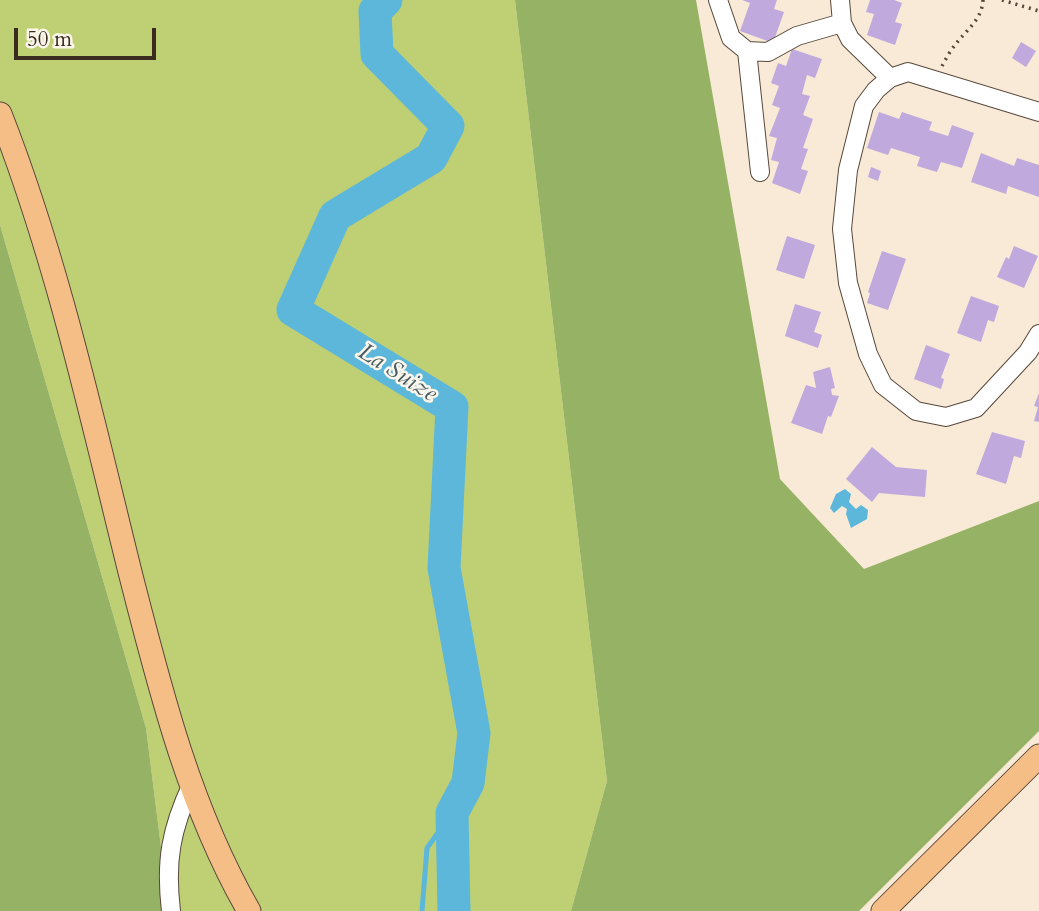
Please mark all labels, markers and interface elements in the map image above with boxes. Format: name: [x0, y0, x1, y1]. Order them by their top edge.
scale bar: [18, 14, 159, 58]
text: 50 m: [27, 25, 72, 54]
water label: La Suize: [352, 339, 442, 409]

